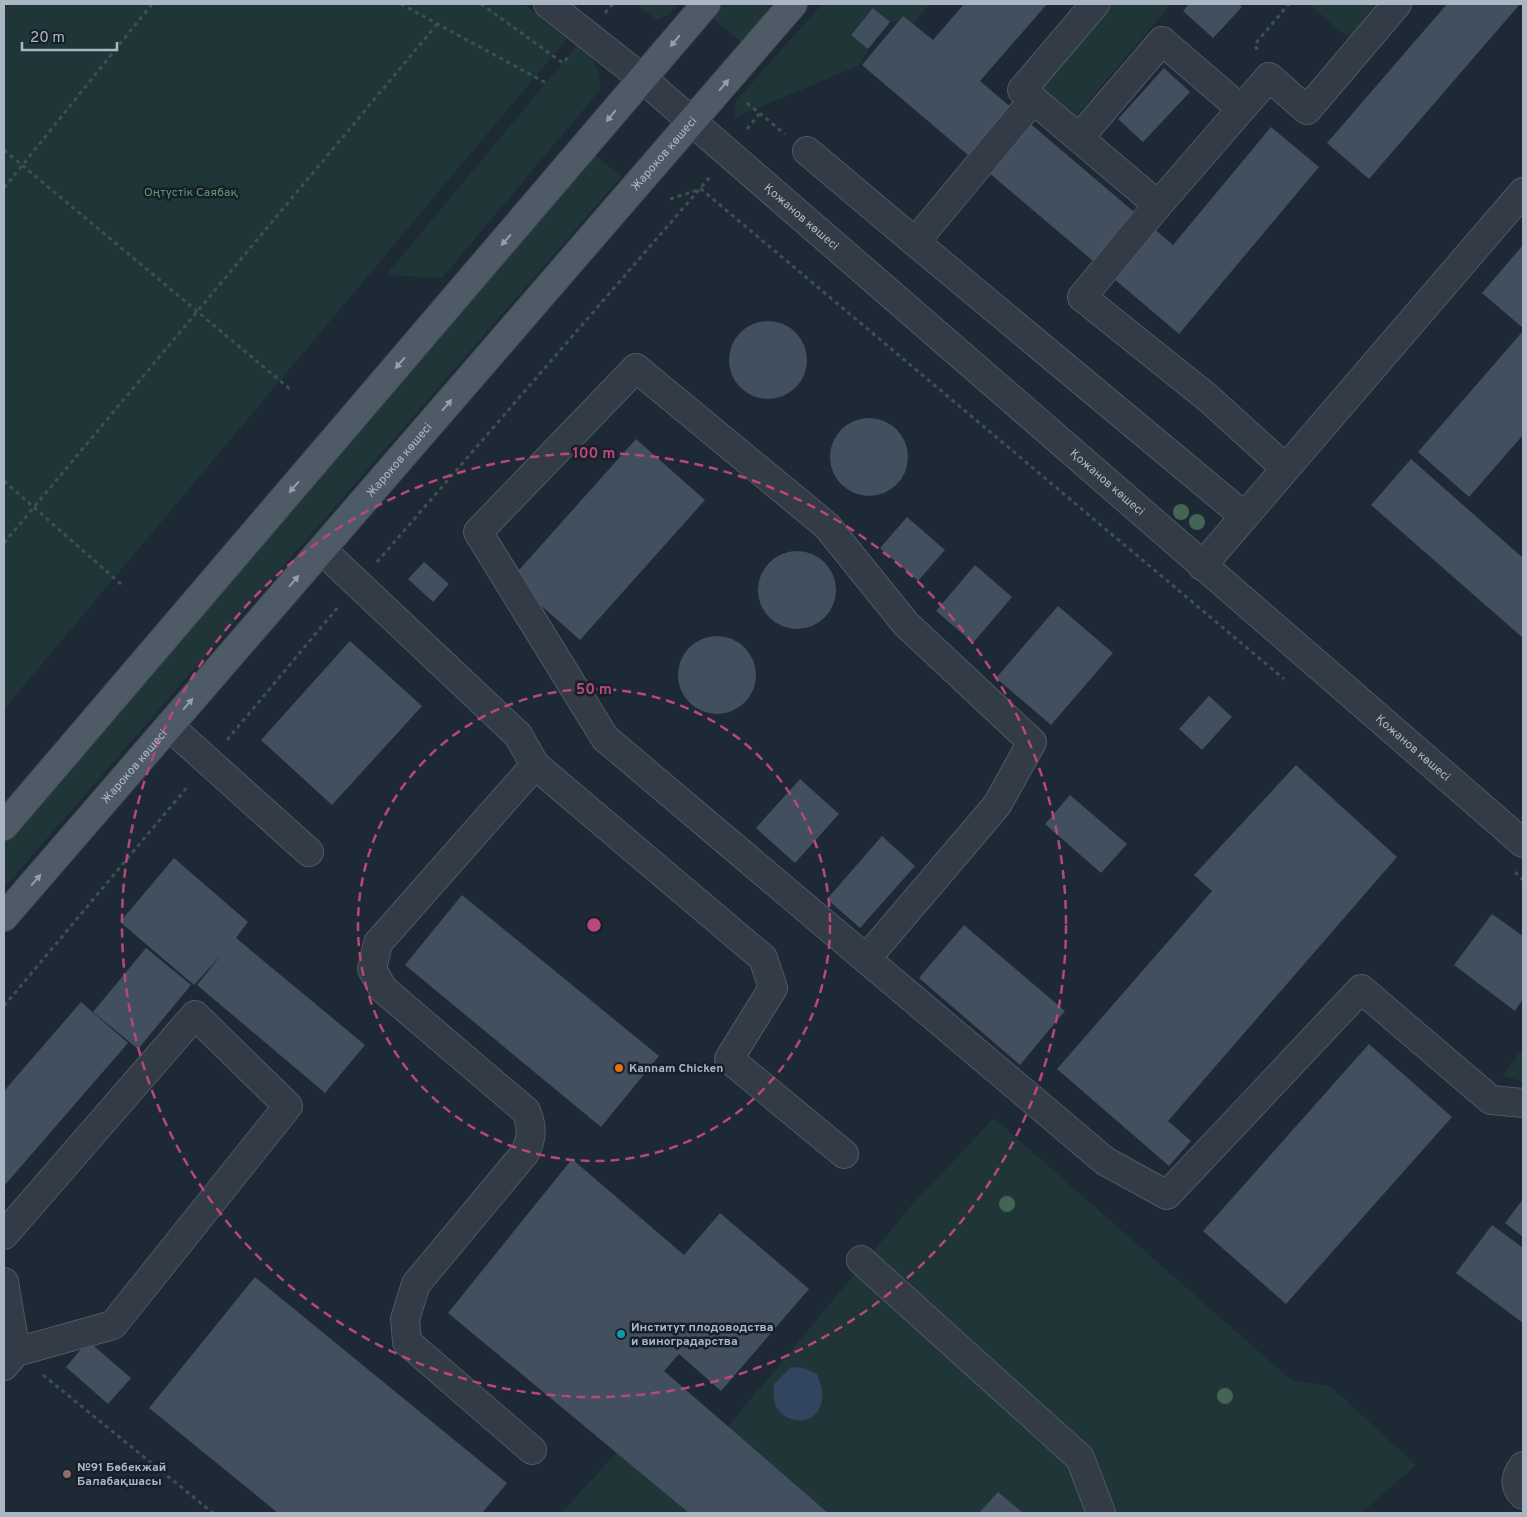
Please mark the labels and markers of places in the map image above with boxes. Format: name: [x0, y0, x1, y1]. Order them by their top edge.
centre of rings: [585, 916, 603, 934]
place label: Kannam Chicken: [629, 1061, 723, 1077]
marker: Kannam Chicken: [613, 1062, 625, 1074]
place label: Институт плодоводства и виноградарства: [631, 1320, 773, 1350]
marker: Институт плодоводства и виноградарства: [615, 1328, 627, 1340]
place label: №91 Бөбекжай Балабақшасы: [77, 1460, 166, 1490]
marker: №91 Бөбекжай Балабақшасы: [61, 1468, 73, 1480]

